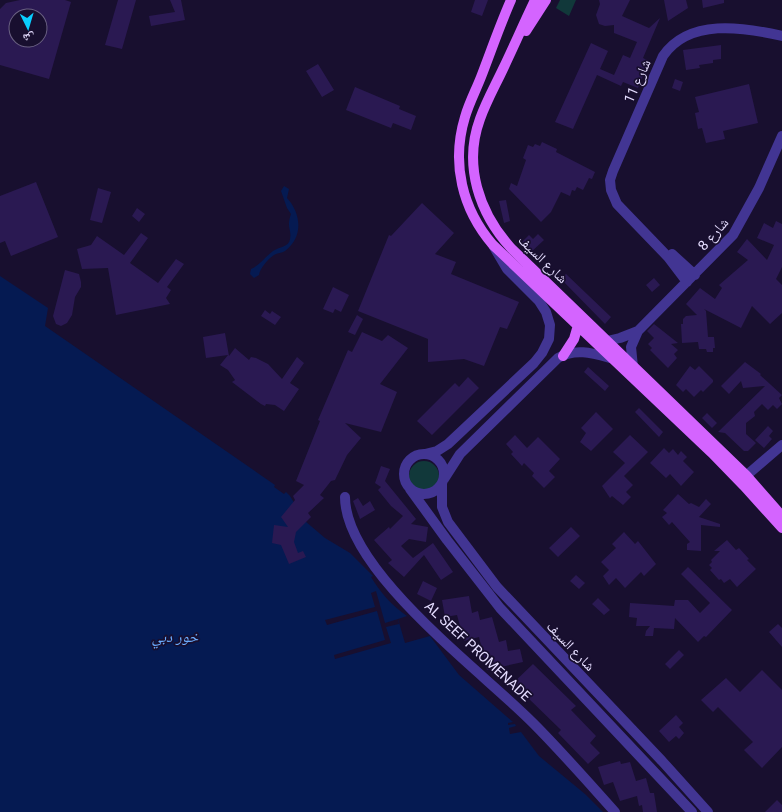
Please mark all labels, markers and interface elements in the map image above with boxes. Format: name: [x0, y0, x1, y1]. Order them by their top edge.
north arrow: [8, 8, 48, 48]
text: ش: [22, 29, 35, 44]
street label: شارع 11: [620, 57, 655, 106]
street label: شارع 8: [695, 214, 733, 255]
street label: شارع السيف: [514, 232, 571, 288]
street label: AL SEEF PROMENADE: [422, 598, 534, 704]
street label: شارع السيف: [542, 618, 598, 675]
water label: خور دبي: [152, 628, 199, 649]

